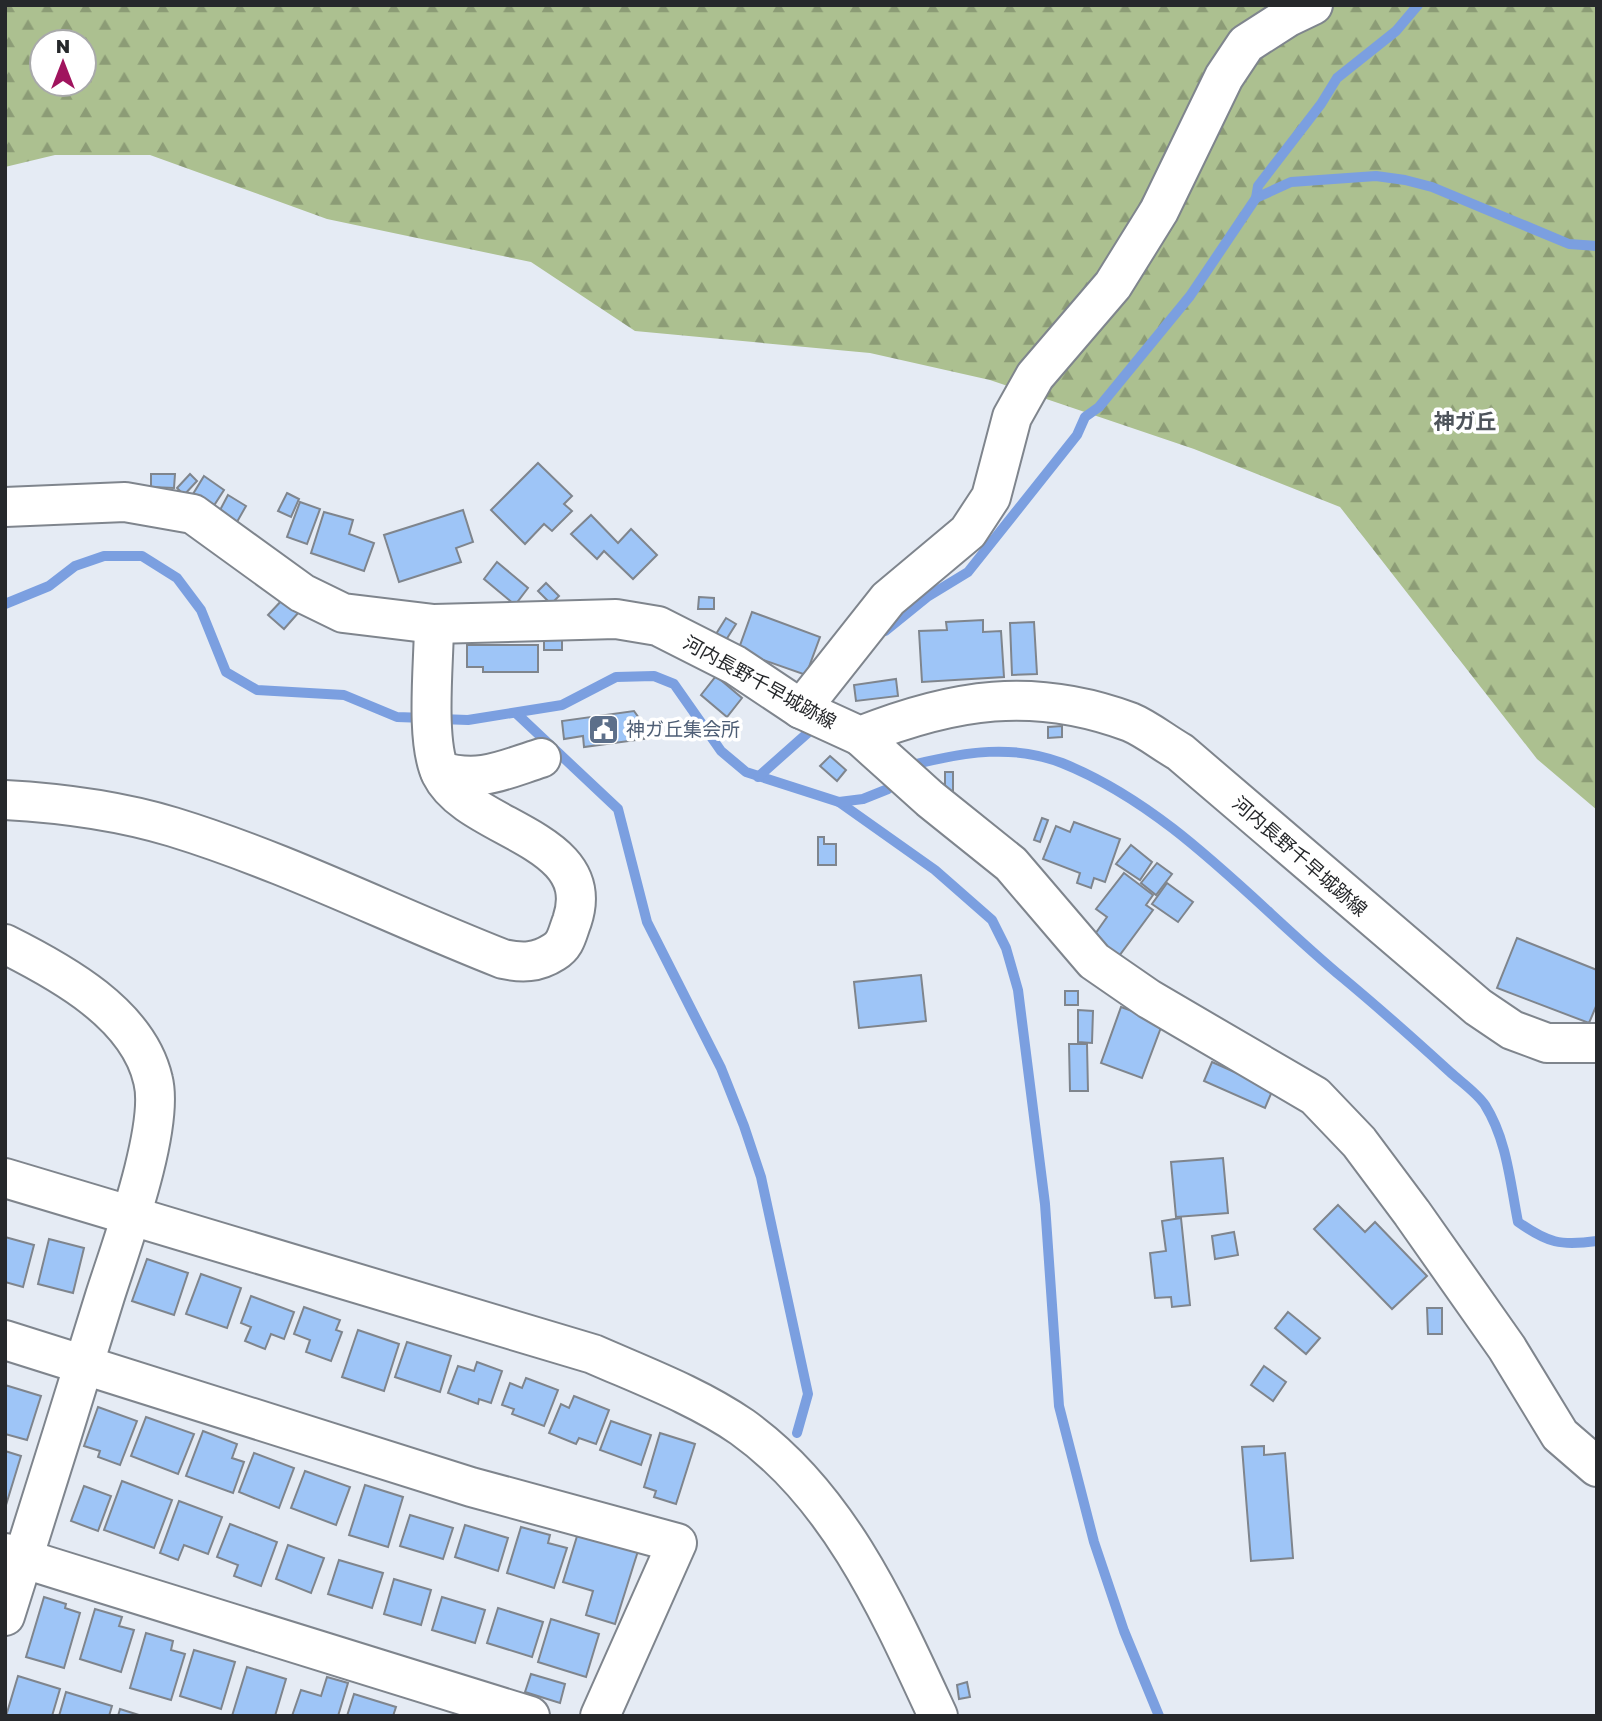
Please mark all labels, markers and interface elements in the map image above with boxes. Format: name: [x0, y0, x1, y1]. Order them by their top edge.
north arrow: [28, 28, 98, 98]
text: N: [56, 34, 70, 57]
district label: 神ガ丘: [1434, 408, 1497, 434]
street label: 河内長野千早城跡線: [680, 630, 841, 733]
public building icon: 神ガ丘集会所: [586, 712, 620, 746]
place label: 神ガ丘集会所: [626, 717, 740, 740]
street label: 河内長野千早城跡線: [1228, 791, 1372, 920]

